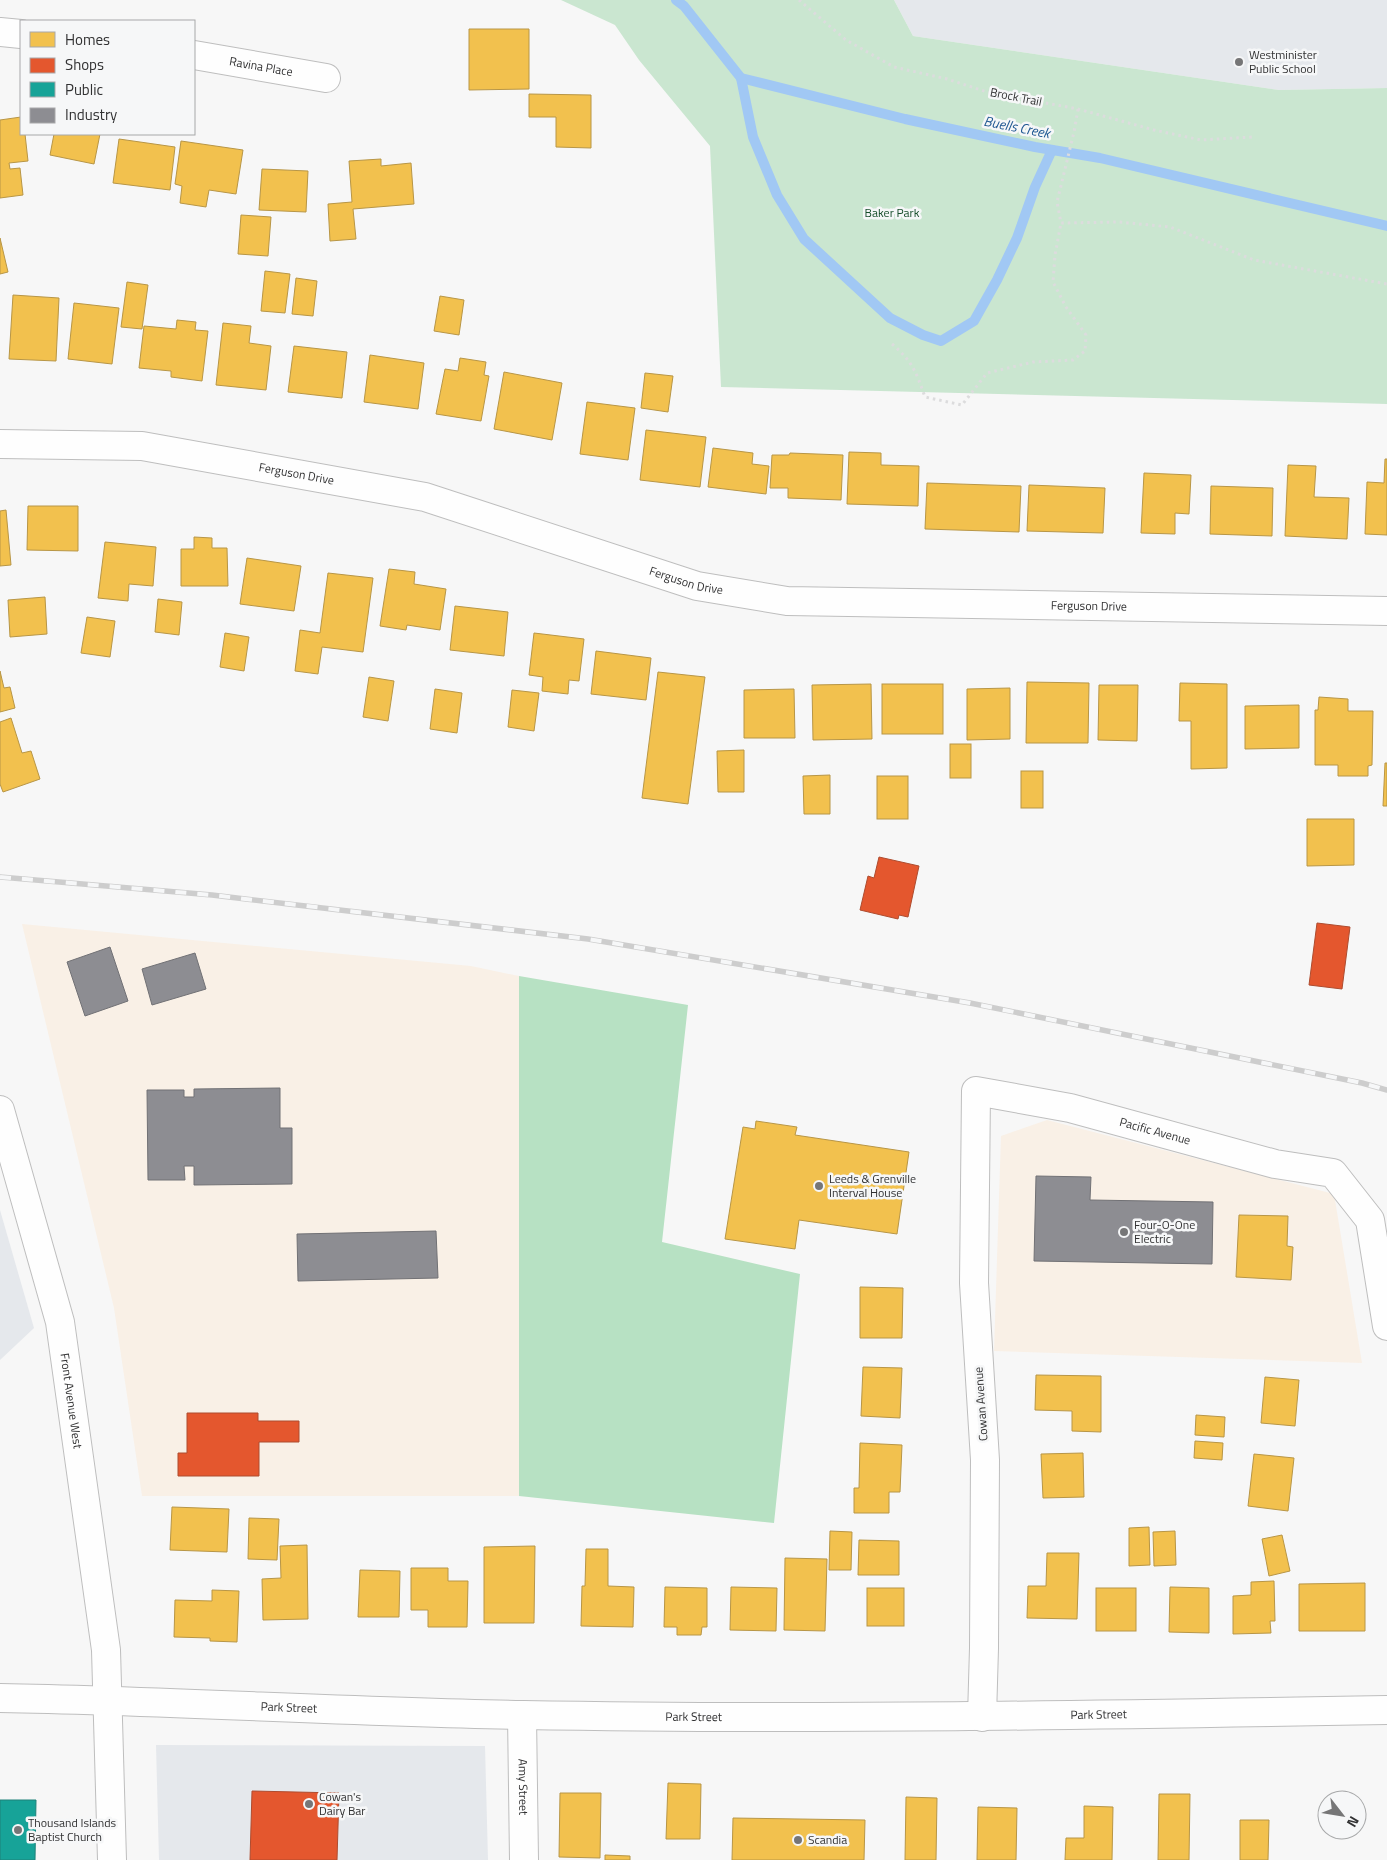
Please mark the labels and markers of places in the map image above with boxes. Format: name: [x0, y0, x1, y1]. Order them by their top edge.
place label: Westminister Public School: [1249, 45, 1317, 78]
marker: Westminister Public School: [1233, 56, 1245, 68]
place label: Leeds & Grenville Interval House: [829, 1169, 916, 1202]
marker: Leeds & Grenville Interval House: [813, 1180, 825, 1192]
place label: Four-O-One Electric: [1134, 1215, 1195, 1248]
marker: Four-O-One Electric: [1118, 1226, 1130, 1238]
place label: Cowan's Dairy Bar: [319, 1787, 366, 1820]
marker: Cowan's Dairy Bar: [303, 1798, 315, 1810]
place label: Thousand Islands Baptist Church: [28, 1813, 117, 1846]
marker: Thousand Islands Baptist Church: [12, 1824, 24, 1836]
place label: Scandia: [808, 1830, 847, 1849]
marker: Scandia: [792, 1834, 804, 1846]

